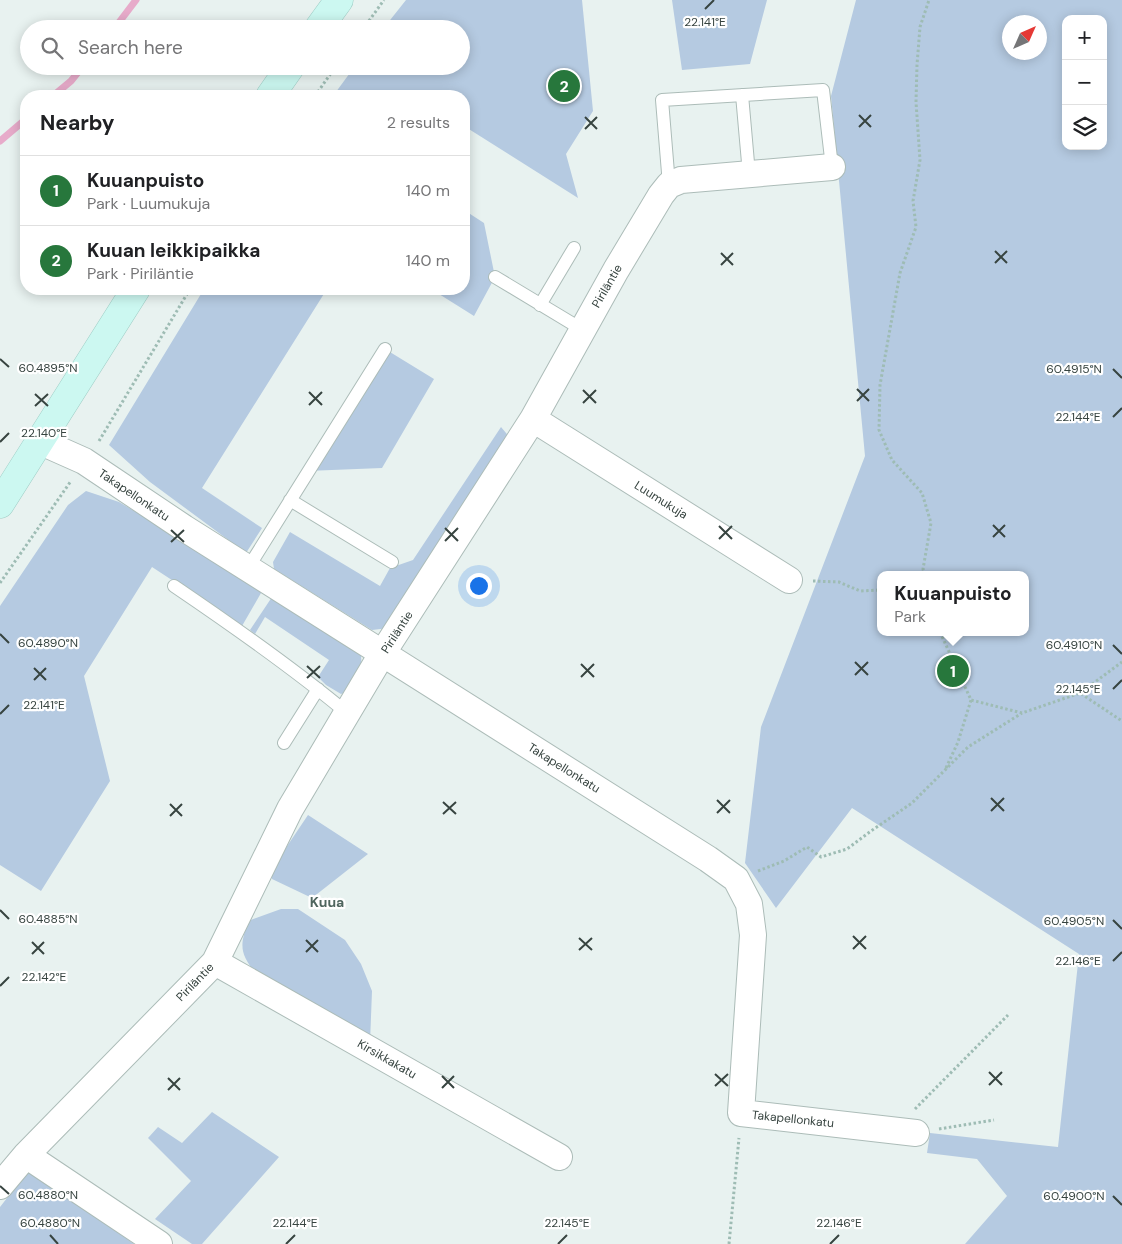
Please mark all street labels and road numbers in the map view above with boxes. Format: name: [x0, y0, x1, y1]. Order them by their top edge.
street label: Piriläntie: [588, 261, 626, 311]
street label: Takapellonkatu: [95, 465, 173, 525]
street label: Luumukuja: [631, 477, 691, 523]
street label: Piriläntie: [377, 608, 417, 656]
street label: Takapellonkatu: [525, 739, 603, 797]
street label: Piriläntie: [173, 959, 217, 1005]
street label: Kirsikkakatu: [355, 1036, 420, 1082]
street label: Takapellonkatu: [751, 1107, 835, 1131]

